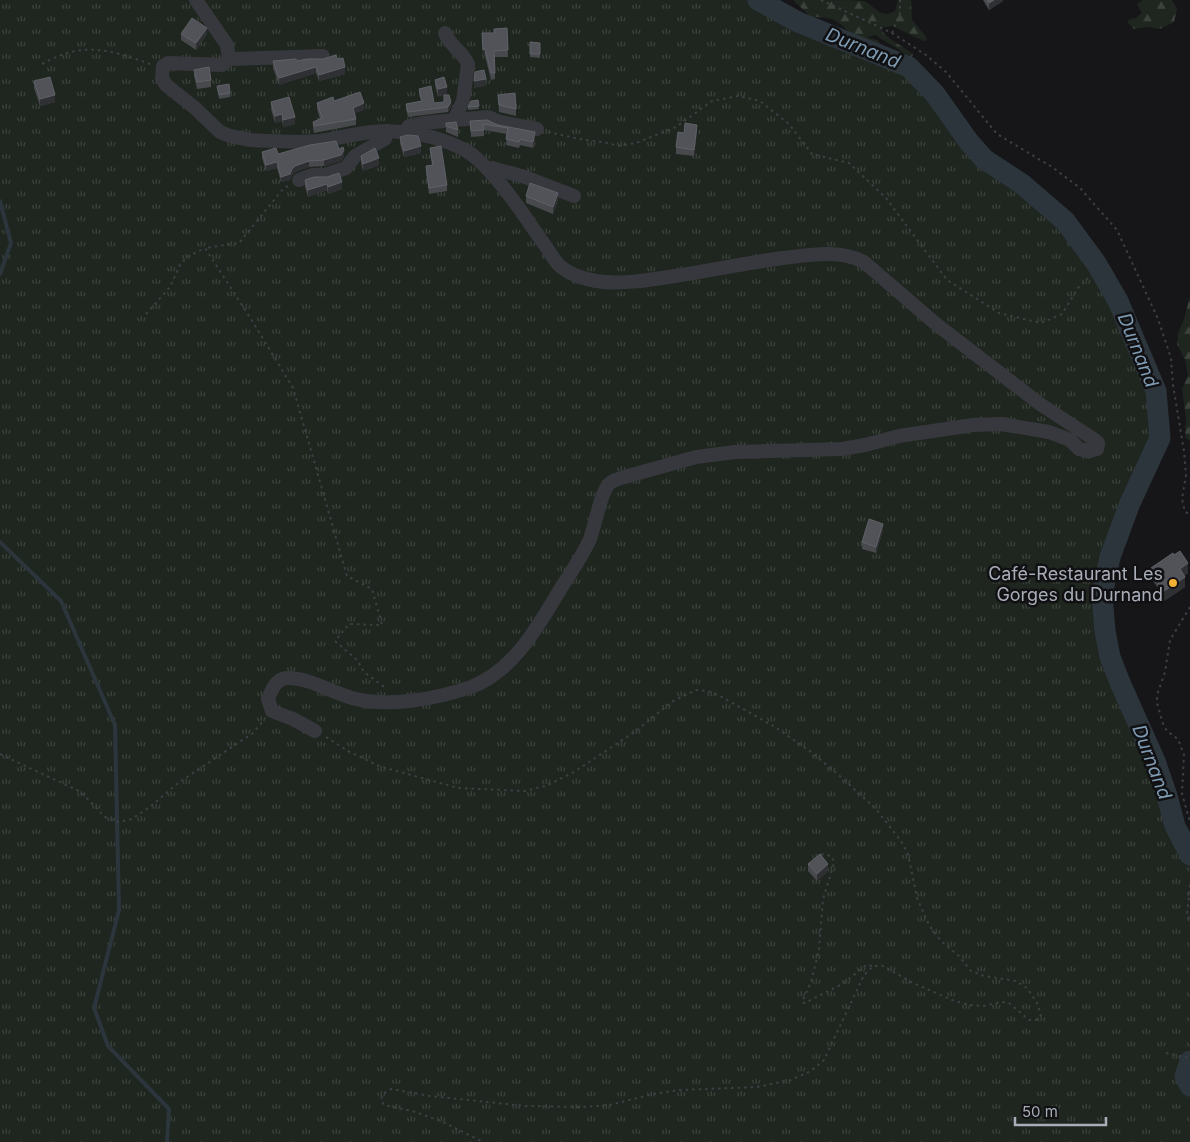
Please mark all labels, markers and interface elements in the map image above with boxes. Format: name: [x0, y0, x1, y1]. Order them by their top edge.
water label: Durnand: [822, 23, 904, 73]
water label: Durnand: [1113, 309, 1163, 391]
place label: Café-Restaurant Les Gorges du Durnand: [988, 563, 1163, 605]
marker: Café-Restaurant Les Gorges du Durnand: [1167, 577, 1179, 589]
water label: Durnand: [1127, 721, 1177, 803]
scale bar: [1015, 1094, 1106, 1126]
text: 50 m: [1022, 1102, 1058, 1121]

